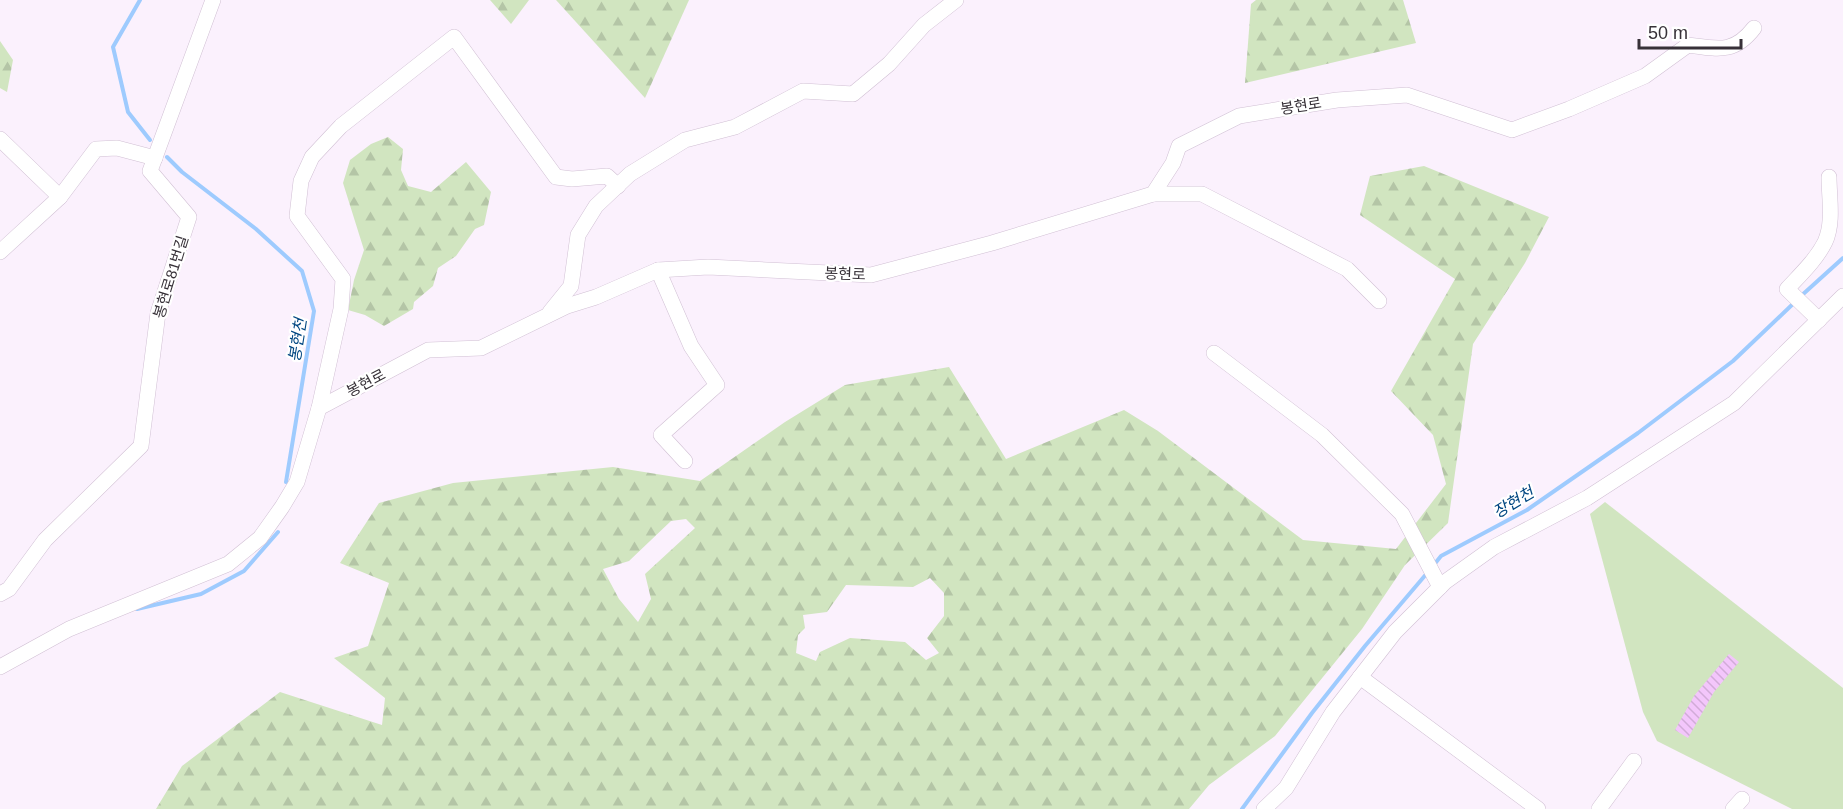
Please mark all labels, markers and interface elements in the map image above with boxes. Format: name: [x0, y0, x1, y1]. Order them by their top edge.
scale bar: [1639, 12, 1741, 50]
text: 50 m: [1648, 23, 1688, 43]
street label: 봉현로: [1279, 94, 1323, 117]
street label: 봉현로81번길: [150, 233, 191, 320]
street label: 봉현로: [824, 264, 866, 283]
water label: 봉현천: [286, 315, 310, 363]
street label: 봉현로: [343, 365, 388, 400]
water label: 장현천: [1490, 483, 1539, 521]

